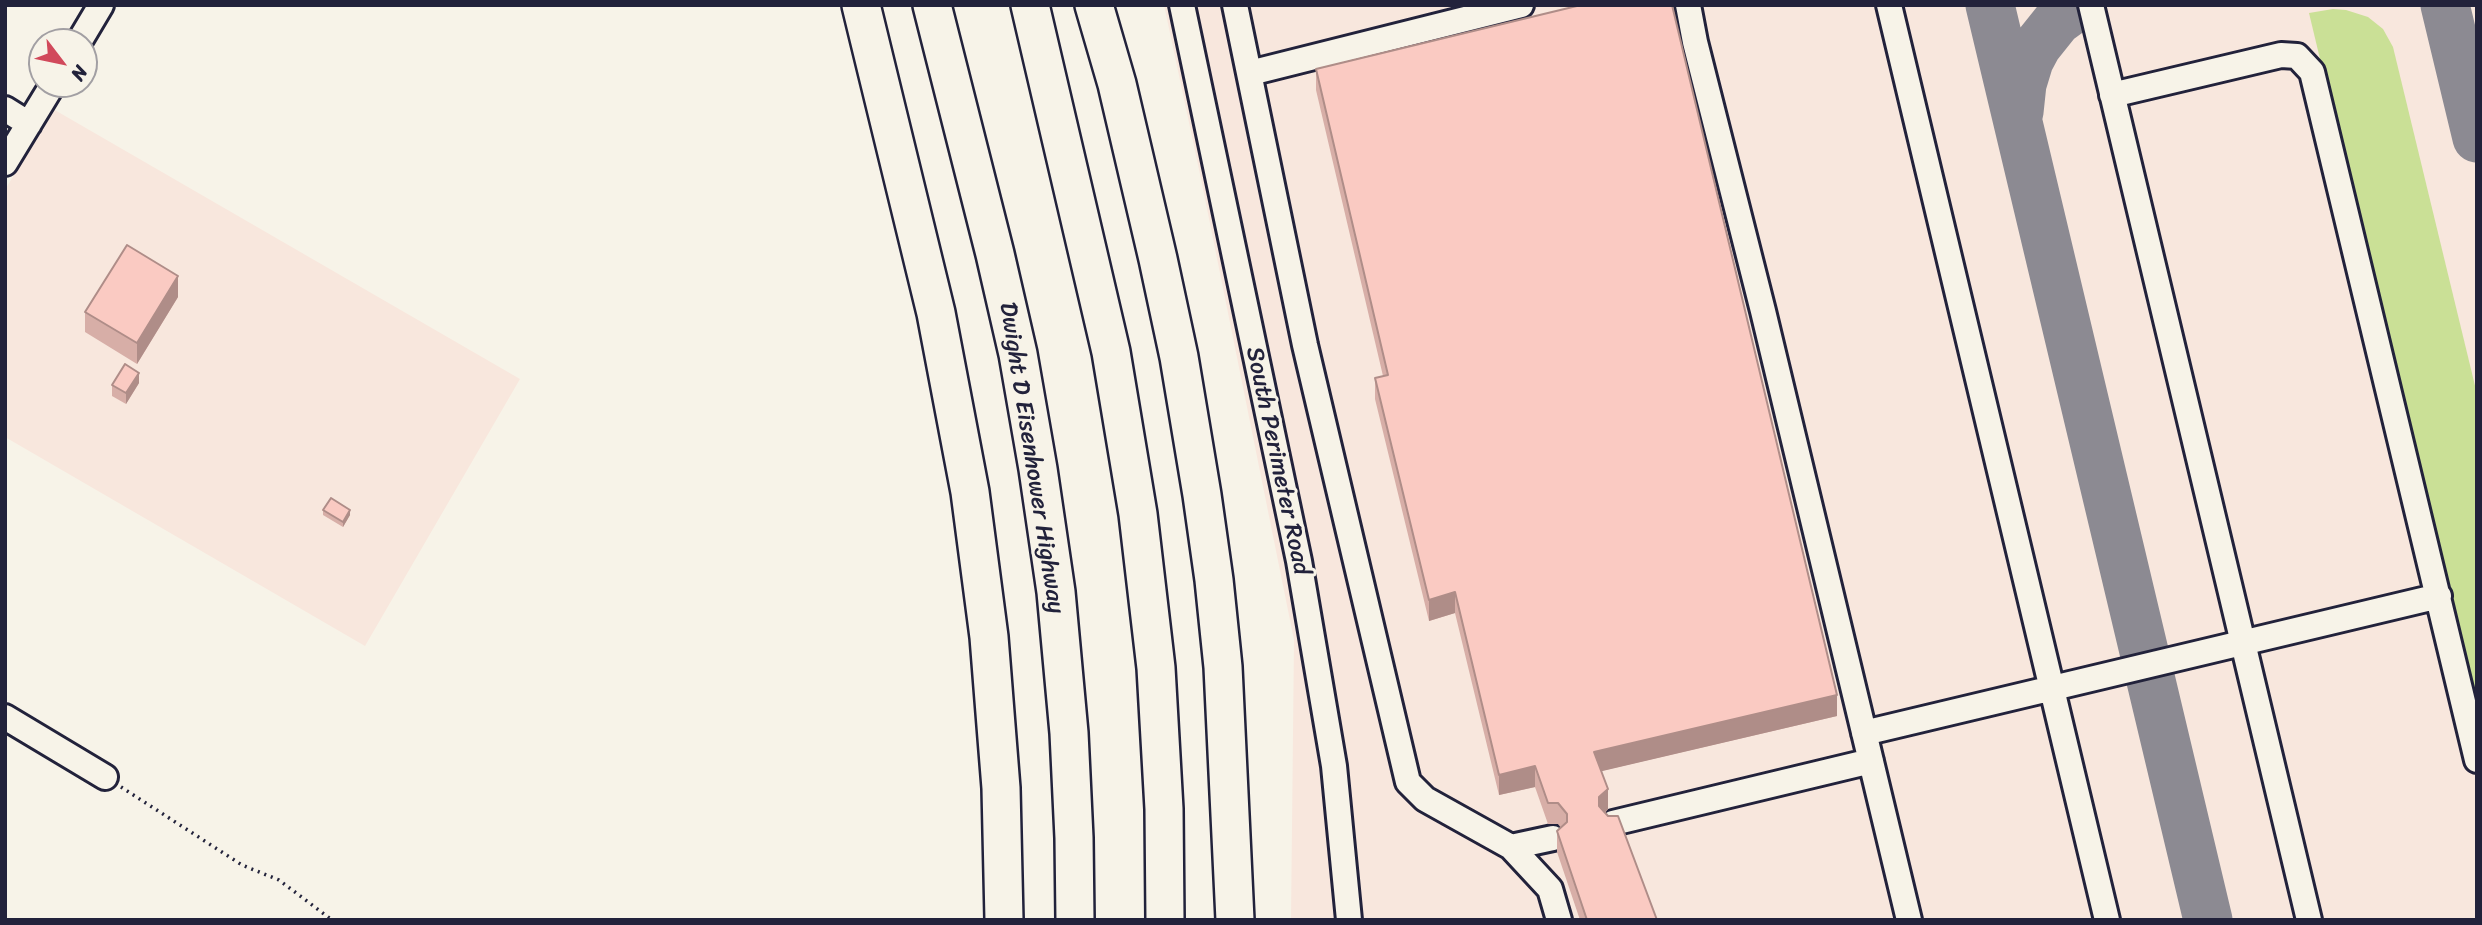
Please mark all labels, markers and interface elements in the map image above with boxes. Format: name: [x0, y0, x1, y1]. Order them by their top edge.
north arrow: [28, 28, 98, 98]
text: N: [62, 59, 97, 88]
street label: Dwight D Eisenhower Highway: [992, 300, 1070, 616]
street label: South Perimeter Road: [1239, 344, 1315, 578]

